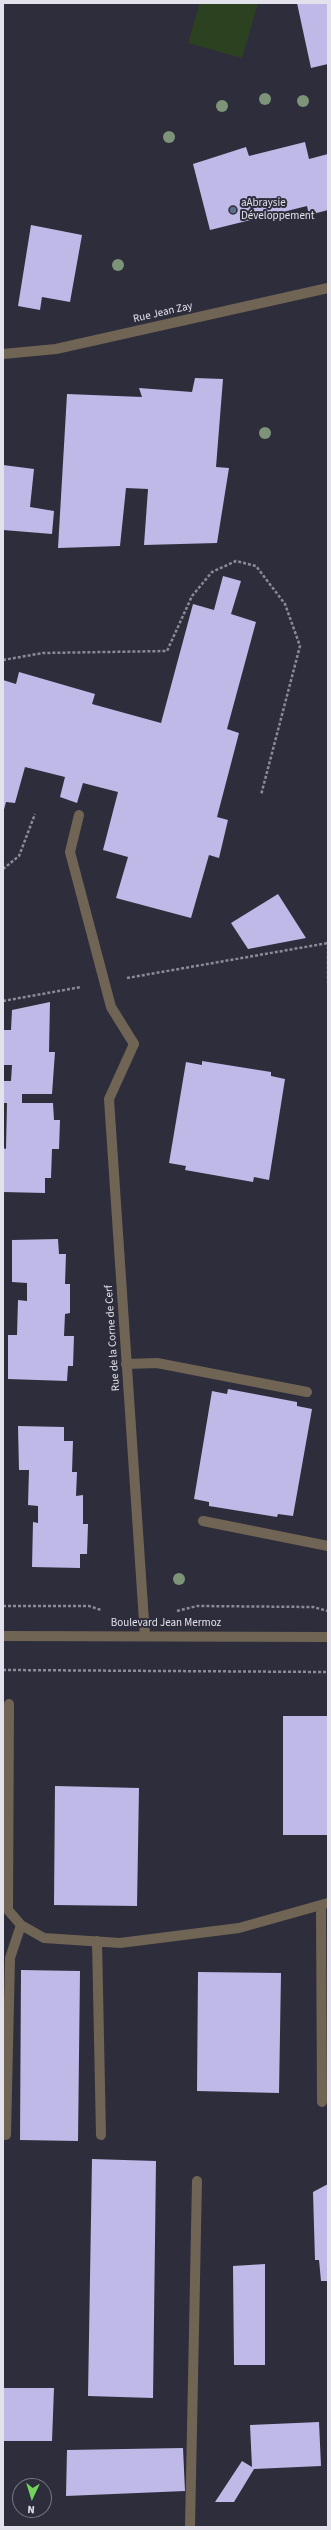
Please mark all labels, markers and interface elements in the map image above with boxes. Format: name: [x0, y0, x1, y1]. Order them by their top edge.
place label: aAbraysie Développement: [241, 197, 315, 223]
marker: aAbraysie Développement: [228, 205, 238, 215]
street label: Rue Jean Zay: [132, 300, 194, 326]
street label: Rue de la Corne de Cerf: [103, 1284, 123, 1392]
street label: Boulevard Jean Mermoz: [111, 1617, 221, 1631]
north arrow: [12, 2478, 52, 2518]
text: N: [27, 2502, 35, 2517]

